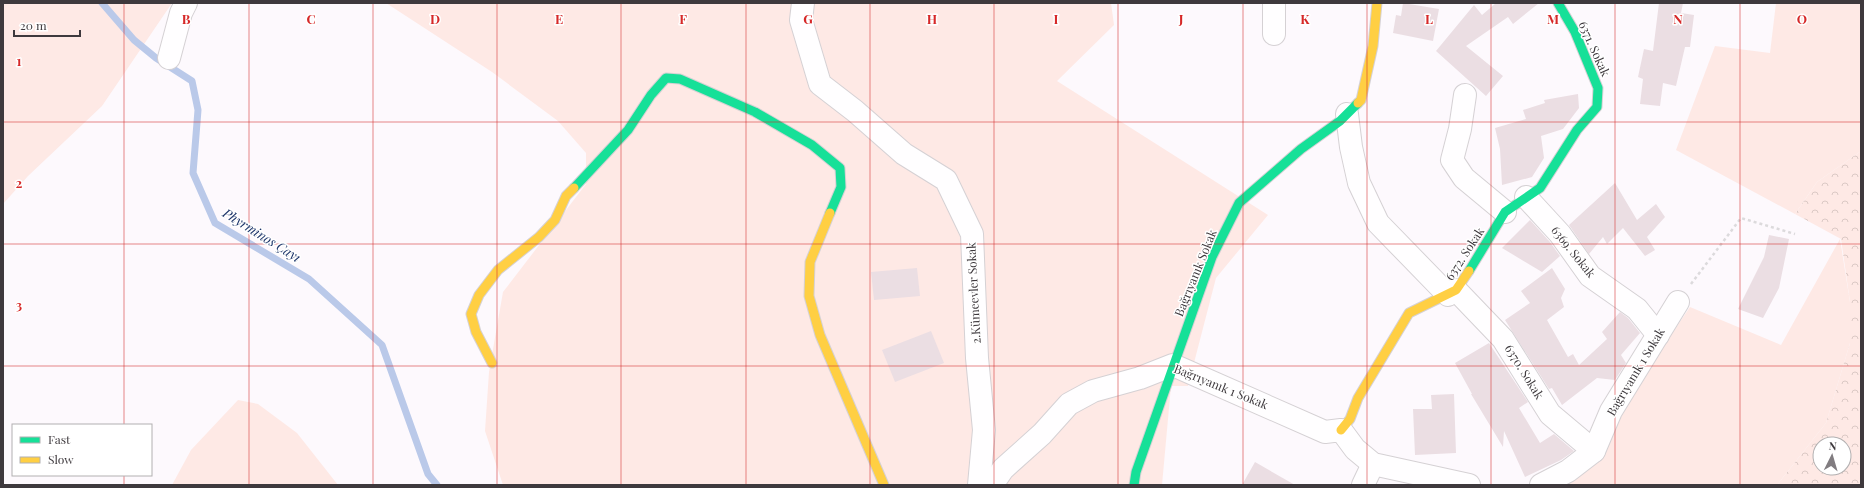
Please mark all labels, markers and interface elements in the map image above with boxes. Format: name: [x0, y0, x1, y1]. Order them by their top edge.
text: B: [182, 10, 191, 27]
text: C: [306, 10, 316, 27]
text: D: [430, 10, 440, 27]
text: E: [555, 10, 563, 27]
text: F: [679, 10, 687, 27]
text: G: [803, 10, 813, 27]
text: H: [927, 10, 937, 27]
text: I: [1054, 10, 1059, 27]
text: J: [1178, 10, 1184, 27]
text: K: [1300, 10, 1310, 27]
text: L: [1425, 10, 1433, 27]
text: M: [1547, 10, 1559, 27]
text: N: [1673, 10, 1683, 27]
text: O: [1797, 10, 1807, 27]
scale bar: [14, 12, 80, 38]
text: 20 m: [20, 17, 47, 33]
street label: 6371. Sokak: [1576, 18, 1614, 79]
text: 1: [17, 52, 22, 69]
text: 2: [16, 174, 23, 191]
water label: Phyrminos Çayı: [219, 203, 304, 265]
street label: 6369. Sokak: [1548, 222, 1600, 281]
street label: 6372. Sokak: [1441, 224, 1487, 283]
street label: Bağrıyanık Sokak: [1170, 226, 1220, 319]
street label: 2.Kümeevler Sokak: [962, 242, 984, 344]
text: 3: [16, 296, 22, 313]
street label: Bağrıyanık 1 Sokak: [1602, 324, 1668, 419]
street label: 6370. Sokak: [1502, 341, 1548, 402]
street label: Bağrıyanık 1 Sokak: [1172, 360, 1271, 412]
legend: [12, 424, 152, 476]
text: Fast: [48, 431, 71, 447]
north arrow: [1812, 436, 1852, 476]
text: N: [1828, 438, 1838, 453]
text: Slow: [48, 451, 74, 467]

